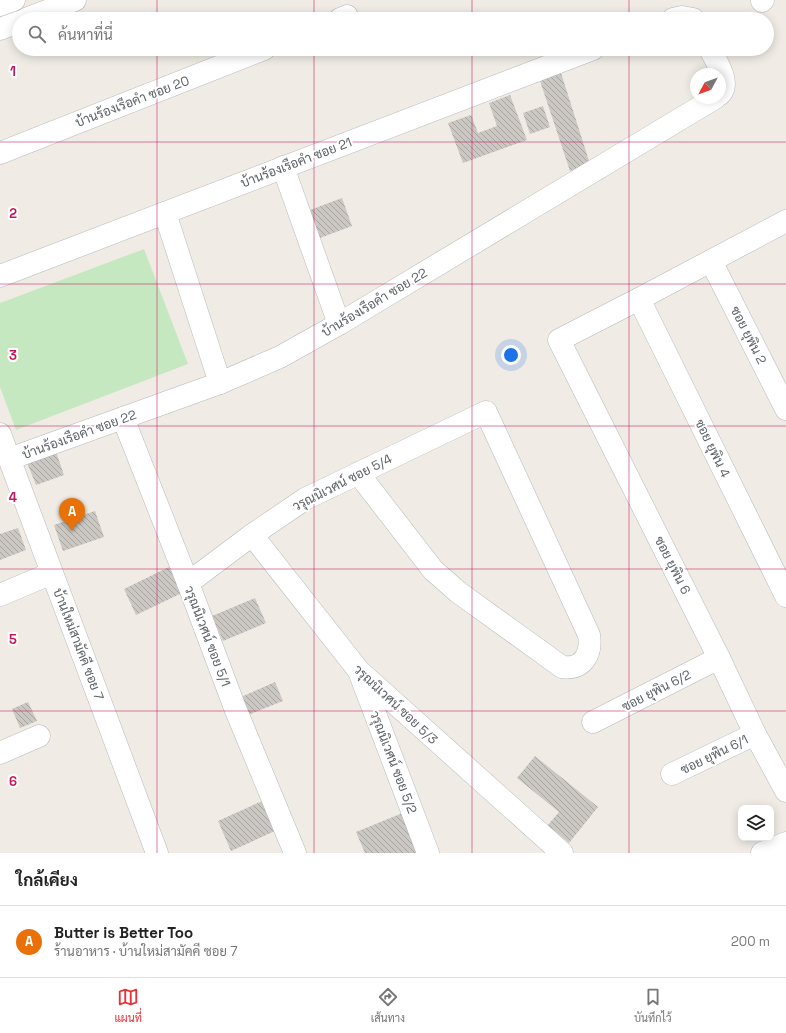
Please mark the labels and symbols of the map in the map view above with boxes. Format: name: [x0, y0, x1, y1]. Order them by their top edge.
text: 1: [10, 63, 16, 80]
north arrow: [690, 68, 726, 104]
street label: บ้านร้องเรือคำ ซอย 20: [72, 71, 192, 131]
street label: บ้านร้องเรือคำ ซอย 21: [238, 132, 354, 192]
text: 2: [9, 205, 17, 222]
street label: บ้านร้องเรือคำ ซอย 22: [318, 263, 430, 341]
street label: ซอย ยุพิน 2: [726, 303, 770, 368]
your location: [501, 345, 521, 365]
text: 3: [9, 347, 17, 364]
street label: บ้านร้องเรือคำ ซอย 22: [19, 405, 139, 463]
street label: ซอย ยุพิน 4: [690, 416, 734, 481]
street label: วรุณนิเวศน์ ซอย 5/4: [289, 449, 395, 516]
text: 4: [9, 489, 17, 506]
pin: A: [59, 498, 85, 531]
street label: ซอย ยุพิน 6: [650, 533, 694, 598]
street label: วรุณนิเวศน์ ซอย 5/1: [180, 583, 236, 689]
street label: บ้านใหม่สามัคคี ซอย 7: [49, 585, 109, 703]
text: 5: [9, 631, 17, 648]
street label: วรุณนิเวศน์ ซอย 5/3: [349, 660, 442, 749]
street label: ซอย ยุพิน 6/2: [619, 666, 694, 716]
street label: วรุณนิเวศน์ ซอย 5/2: [365, 708, 422, 817]
street label: ซอย ยุพิน 6/1: [678, 731, 751, 779]
text: 6: [9, 773, 17, 790]

